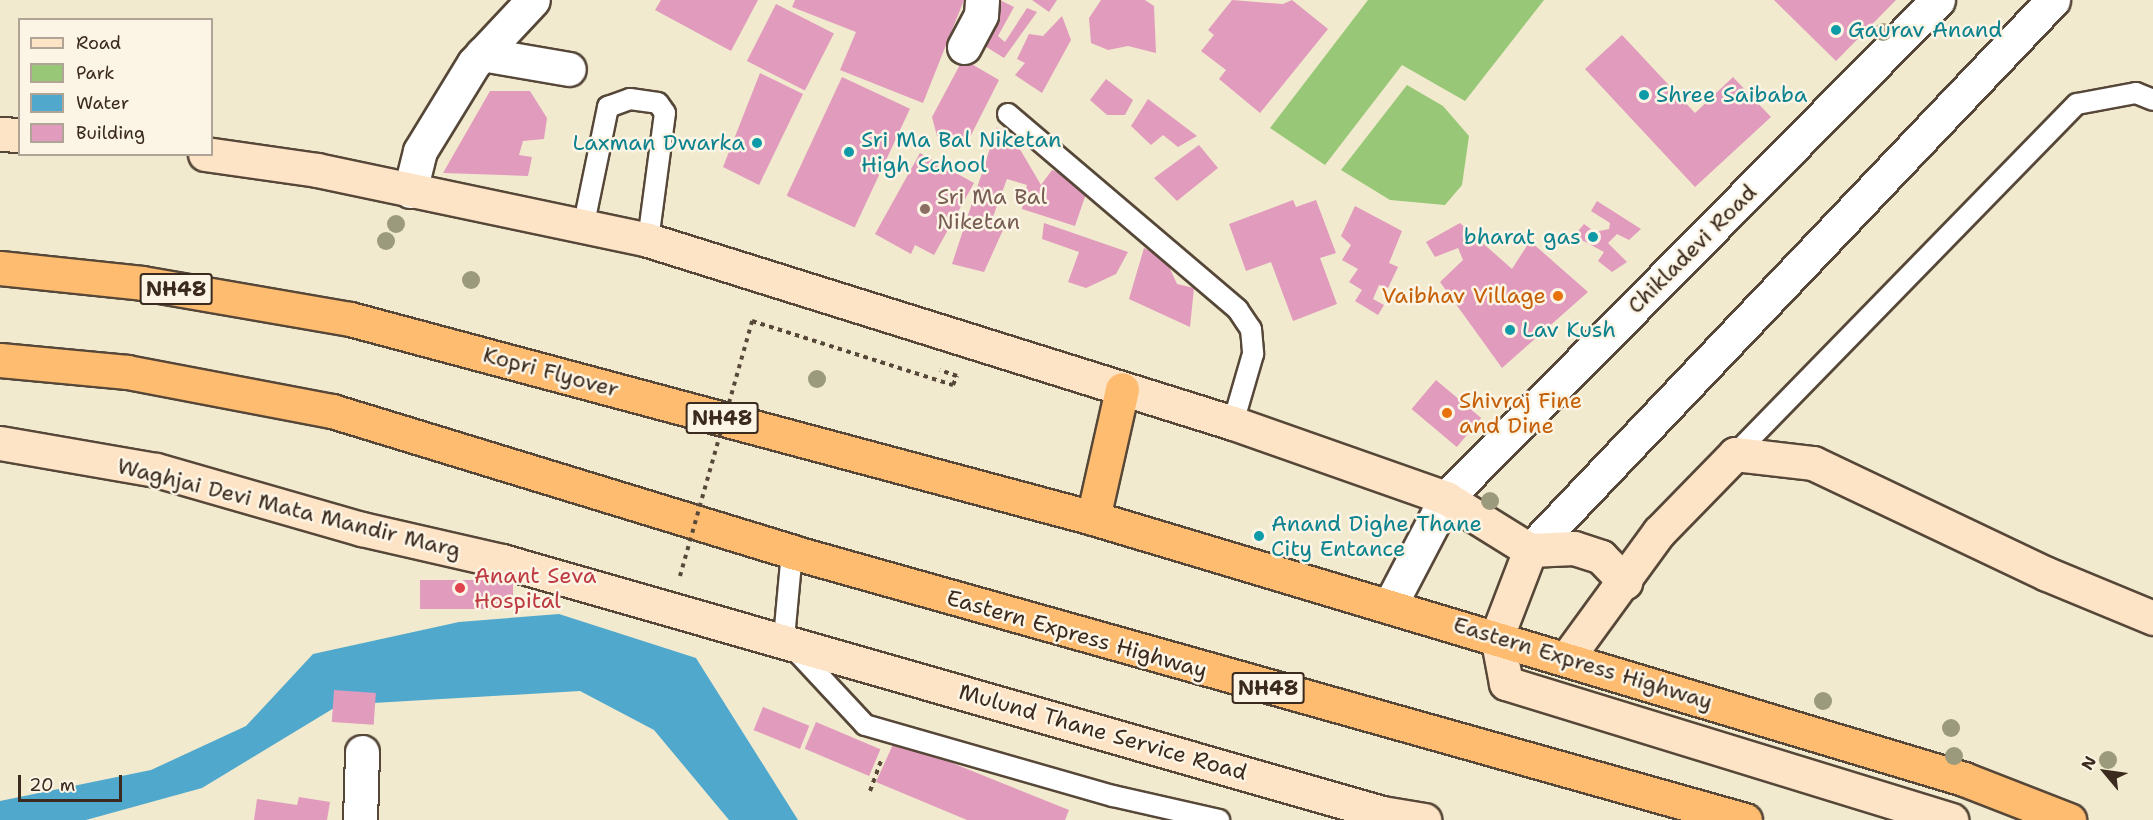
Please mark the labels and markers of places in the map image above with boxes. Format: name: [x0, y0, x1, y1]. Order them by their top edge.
place label: Gaurav Anand: [1848, 17, 2002, 43]
marker: Gaurav Anand: [1829, 23, 1843, 37]
place label: Shree Saibaba: [1656, 82, 1807, 108]
marker: Shree Saibaba: [1637, 88, 1651, 102]
place label: Sri Ma Bal Niketan High School: [861, 126, 1062, 178]
place label: Laxman Dwarka: [572, 130, 745, 156]
marker: Laxman Dwarka: [750, 136, 764, 150]
marker: Sri Ma Bal Niketan High School: [842, 145, 856, 159]
place label: Sri Ma Bal Niketan: [937, 183, 1047, 234]
marker: Sri Ma Bal Niketan: [918, 202, 932, 216]
place label: bharat gas: [1464, 224, 1581, 250]
marker: bharat gas: [1586, 230, 1600, 244]
place label: Vaibhav Village: [1381, 283, 1546, 309]
marker: Vaibhav Village: [1551, 289, 1565, 303]
place label: Lav Kush: [1522, 317, 1616, 343]
marker: Lav Kush: [1503, 323, 1517, 337]
place label: Shivraj Fine and Dine: [1459, 387, 1582, 439]
marker: Shivraj Fine and Dine: [1440, 406, 1454, 420]
place label: Anand Dighe Thane City Entance: [1271, 510, 1482, 562]
marker: Anand Dighe Thane City Entance: [1252, 529, 1266, 543]
place label: Anant Seva Hospital: [474, 562, 596, 614]
marker: Anant Seva Hospital: [451, 579, 469, 597]

